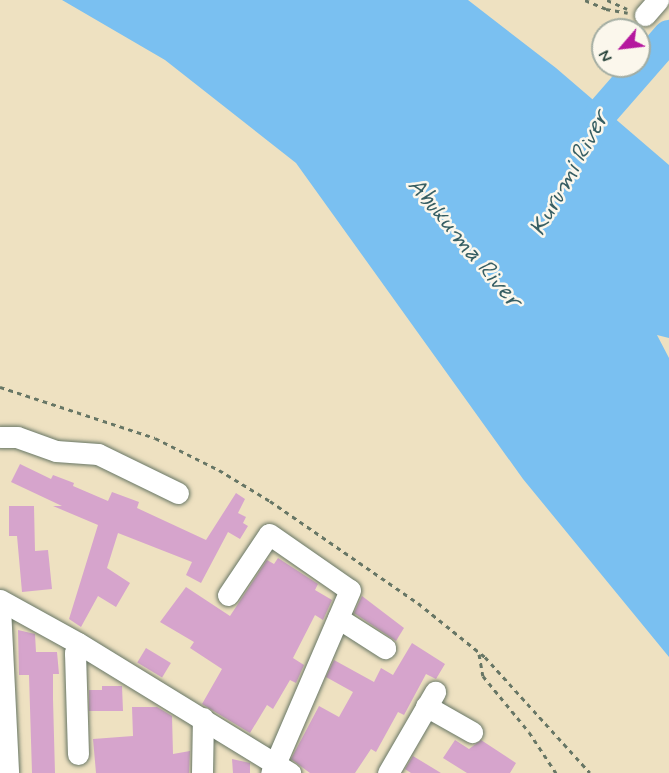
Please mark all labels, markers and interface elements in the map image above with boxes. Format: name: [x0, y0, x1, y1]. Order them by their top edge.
north arrow: [591, 18, 651, 78]
text: N: [595, 46, 618, 65]
water label: Kurumi River: [524, 107, 616, 241]
water label: Abukuma River: [401, 172, 527, 314]

